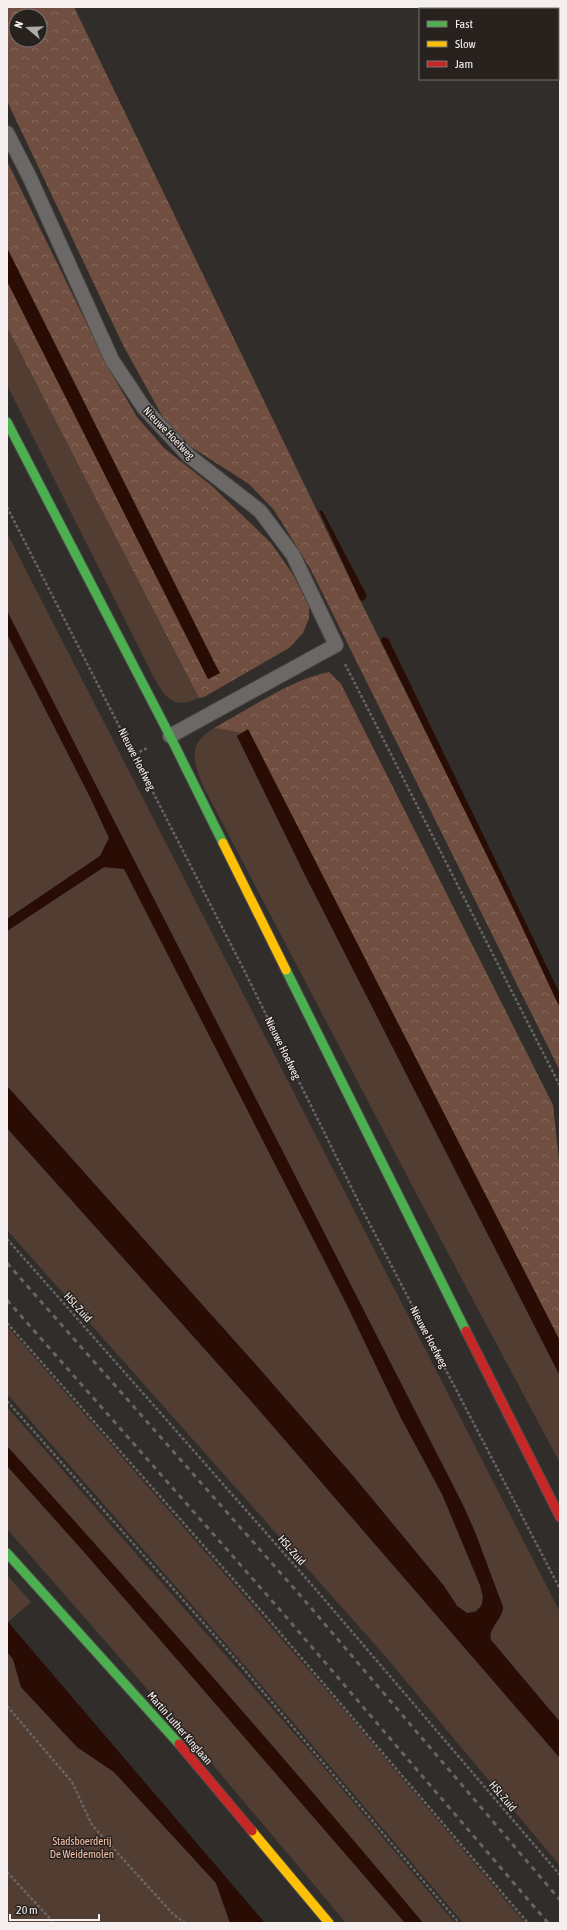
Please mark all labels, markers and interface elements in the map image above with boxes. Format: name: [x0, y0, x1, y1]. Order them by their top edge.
north arrow: [8, 8, 48, 48]
legend: [419, 8, 559, 80]
text: Fast: [455, 17, 473, 31]
text: N: [12, 20, 25, 30]
text: Slow: [455, 37, 476, 51]
text: Jam: [455, 57, 473, 71]
street label: Nieuwe Hoefweg: [141, 404, 197, 462]
street label: Nieuwe Hoefweg: [116, 726, 158, 792]
street label: Nieuwe Hoefweg: [263, 1015, 303, 1081]
street label: HSL-Zuid: [62, 1290, 94, 1324]
street label: Nieuwe Hoefweg: [408, 1304, 450, 1370]
street label: HSL-Zuid: [276, 1533, 308, 1567]
street label: Martin Luther Kinglaan: [145, 1689, 215, 1767]
street label: HSL-Zuid: [487, 1779, 519, 1813]
park label: Stadsboerderij De Weidemolen: [50, 1835, 114, 1860]
scale bar: [10, 1896, 99, 1922]
text: 20 m: [16, 1903, 38, 1917]

